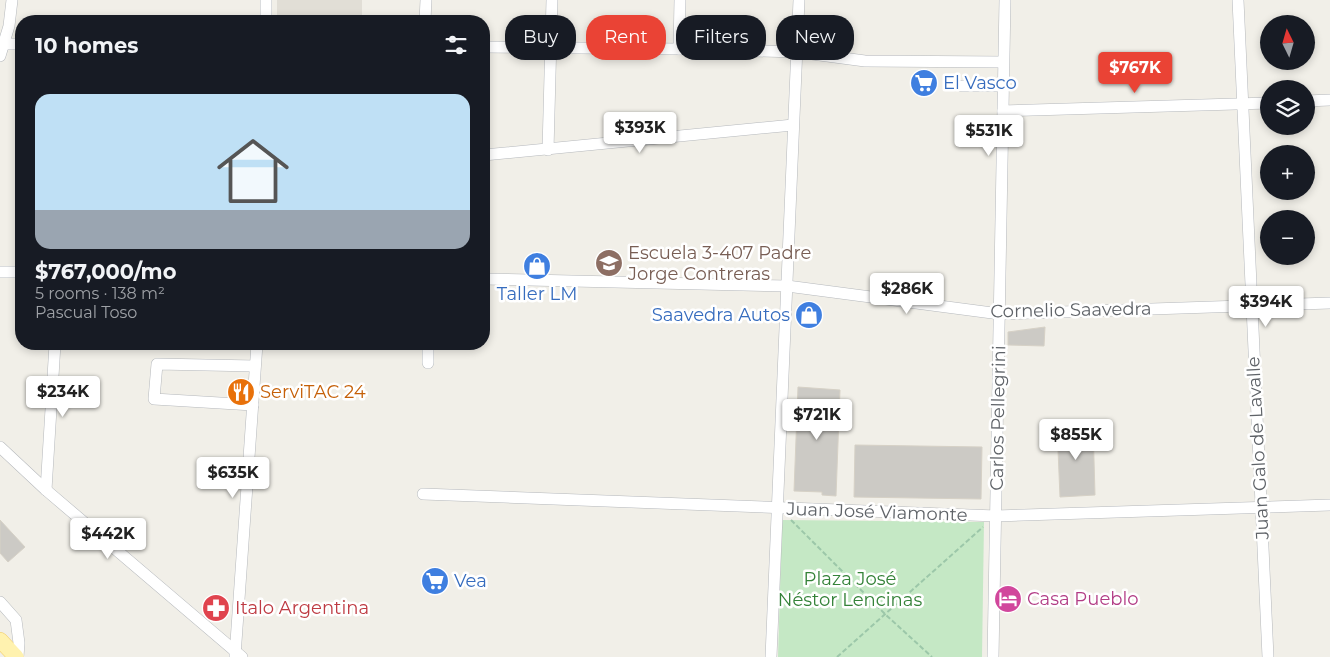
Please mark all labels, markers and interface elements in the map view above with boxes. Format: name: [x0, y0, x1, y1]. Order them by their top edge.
chip: Buy: [505, 15, 576, 60]
chip: Rent: [586, 15, 666, 60]
chip: Filters: [676, 15, 766, 60]
chip: New: [776, 15, 854, 60]
north arrow: [1260, 15, 1315, 70]
map controls: [1260, 15, 1315, 265]
icon: filters: [442, 31, 470, 59]
text: 10 homes: [35, 33, 138, 58]
pin: $767K: [1100, 52, 1170, 94]
text: $767K: [1109, 58, 1161, 77]
supermarket icon: El Vasco: [909, 68, 939, 98]
place label: El Vasco: [943, 72, 1017, 94]
button: layers: [1260, 80, 1315, 135]
pin: $393K: [605, 112, 675, 154]
pin: $531K: [954, 114, 1024, 157]
text: $393K: [615, 118, 665, 137]
text: $531K: [965, 121, 1013, 140]
icon: home: [208, 126, 298, 216]
button: +: [1260, 145, 1315, 200]
button: −: [1260, 210, 1315, 265]
place label: Escuela 3-407 Padre Jorge Contreras: [627, 242, 812, 285]
school or university icon: Escuela 3-407 Padre Jorge Contreras: [594, 248, 624, 278]
shop icon: Taller LM: [522, 251, 552, 281]
text: $767,000/mo: [35, 259, 176, 284]
pin: $286K: [872, 272, 942, 315]
text: $286K: [881, 279, 933, 298]
place label: Taller LM: [497, 283, 577, 305]
text: 5 rooms · 138 m²: [35, 284, 165, 303]
pin: $394K: [1231, 286, 1301, 328]
text: $394K: [1240, 292, 1292, 311]
street label: Cornelio Saavedra: [990, 298, 1152, 322]
shop icon: Saavedra Autos: [794, 300, 824, 330]
text: Pascual Toso: [35, 303, 137, 322]
place label: Saavedra Autos: [652, 304, 790, 326]
street label: Carlos Pellegrini: [986, 345, 1010, 491]
street label: Juan Galo de Lavalle: [1242, 356, 1274, 541]
pin: $234K: [28, 376, 98, 418]
restaurant icon: ServiTAC 24: [226, 377, 256, 407]
place label: ServiTAC 24: [260, 381, 366, 403]
text: $234K: [37, 382, 89, 401]
pin: $721K: [782, 398, 852, 441]
text: $721K: [793, 405, 841, 424]
pin: $855K: [1041, 418, 1111, 461]
text: $855K: [1050, 425, 1102, 444]
pin: $635K: [198, 456, 268, 499]
text: $635K: [207, 463, 259, 482]
street label: Juan José Viamonte: [785, 498, 968, 526]
pin: $442K: [73, 518, 143, 560]
text: $442K: [81, 524, 135, 543]
supermarket icon: Vea: [420, 566, 450, 596]
park label: Plaza José Néstor Lencinas: [778, 568, 922, 611]
place label: Vea: [454, 570, 487, 592]
hotel icon: Casa Pueblo: [993, 584, 1023, 614]
place label: Casa Pueblo: [1027, 588, 1139, 610]
pharmacy icon: Italo Argentina: [201, 593, 231, 623]
place label: Italo Argentina: [235, 597, 369, 619]

